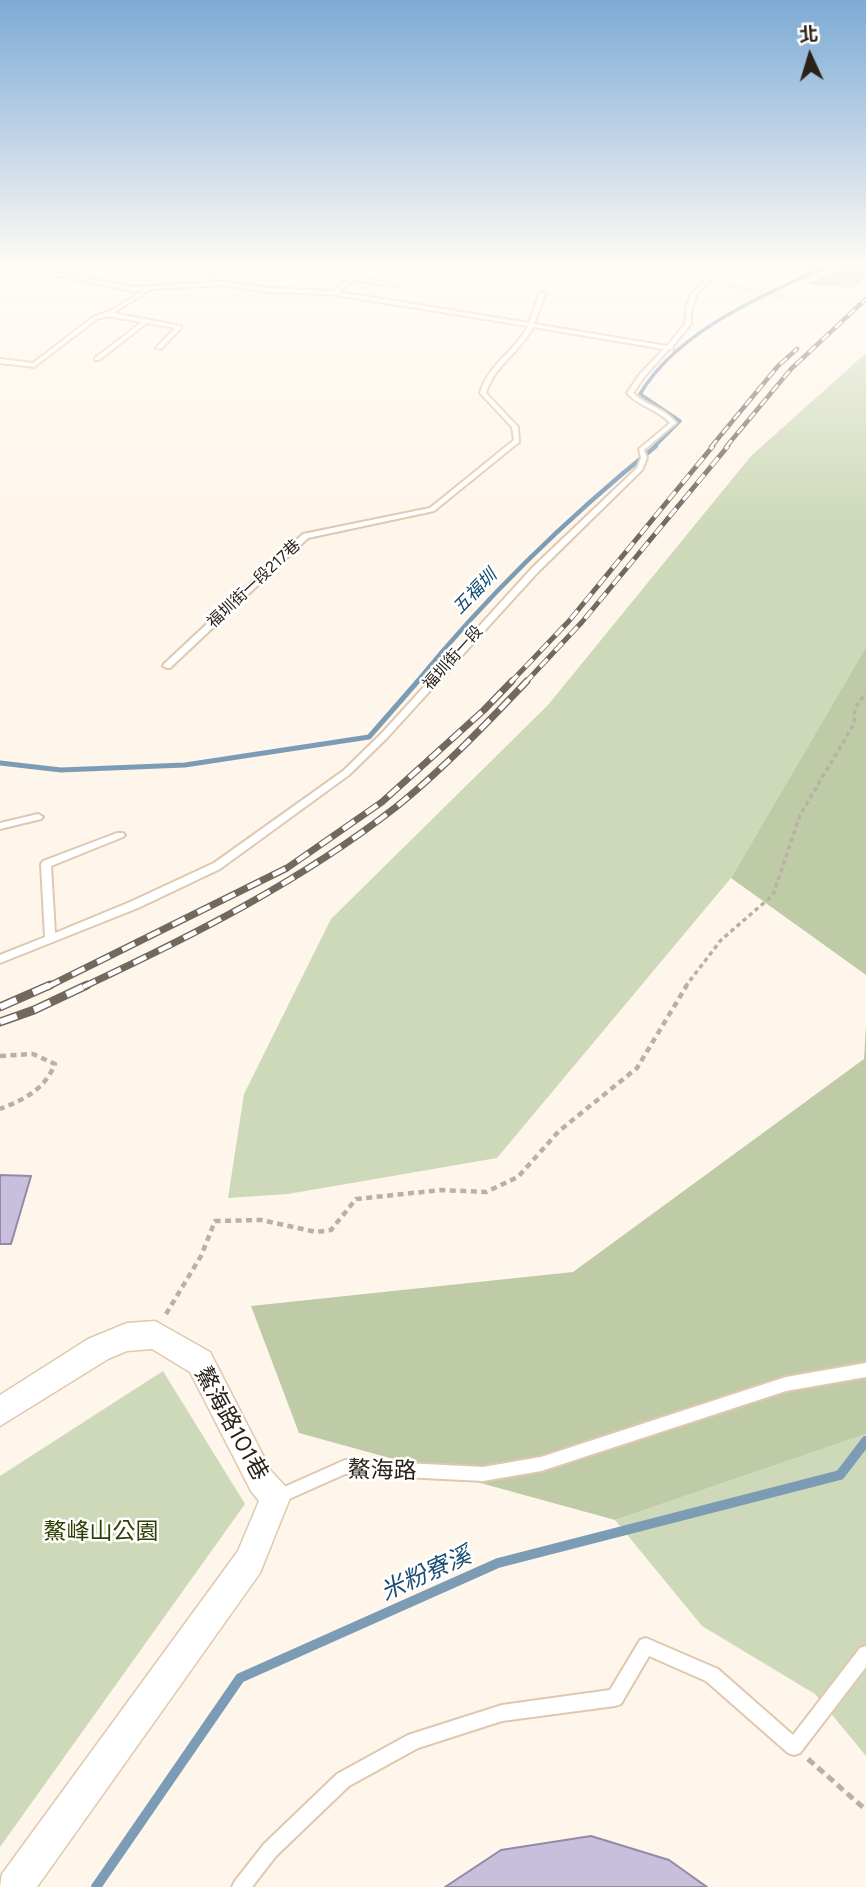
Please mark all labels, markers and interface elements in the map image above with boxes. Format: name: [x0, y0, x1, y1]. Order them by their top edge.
north arrow: [775, 21, 845, 91]
text: 北: [798, 22, 819, 47]
street label: 福圳街一段217巷: [204, 536, 304, 632]
water label: 五福圳: [448, 565, 502, 619]
street label: 福圳街一段: [419, 622, 487, 694]
street label: 鰲海路101巷: [188, 1362, 274, 1486]
street label: 鰲海路: [347, 1457, 417, 1485]
park label: 鰲峰山公園: [44, 1518, 158, 1546]
water label: 米粉寮溪: [376, 1541, 476, 1607]

